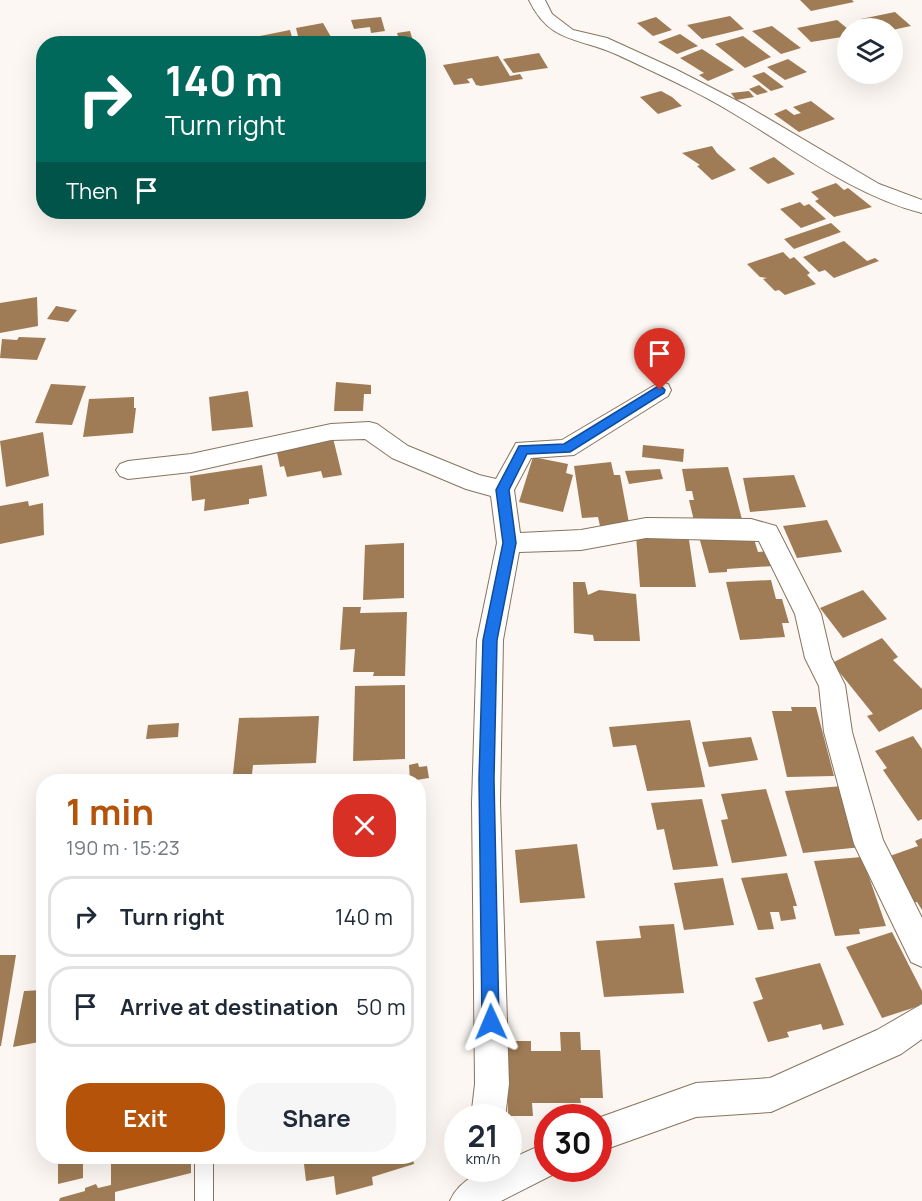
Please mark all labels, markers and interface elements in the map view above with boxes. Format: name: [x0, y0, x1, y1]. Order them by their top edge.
map controls: [837, 18, 903, 84]
button: layers: [837, 18, 903, 84]
text: 140 m: [165, 51, 283, 109]
icon: right: [66, 60, 144, 138]
text: Turn right: [165, 106, 286, 143]
icon: arrive: [130, 174, 163, 207]
text: Then: [66, 176, 118, 206]
pin: [634, 328, 685, 390]
icon: arrive: [643, 337, 676, 370]
text: 1 min: [66, 787, 154, 836]
button: close: [333, 794, 396, 857]
text: 190 m · 15:23: [66, 834, 180, 861]
icon: right: [69, 900, 102, 933]
text: Turn right: [120, 902, 225, 932]
text: 140 m: [335, 902, 393, 932]
icon: arrive: [69, 990, 102, 1023]
position arrow: [459, 990, 523, 1054]
text: Arrive at destination: [120, 992, 338, 1022]
text: 50 m: [356, 992, 406, 1022]
button: Exit: [66, 1083, 225, 1152]
button: Share: [237, 1083, 396, 1152]
speed limit sign: 30: [534, 1104, 612, 1182]
text: 21: [467, 1115, 499, 1156]
text: km/h: [466, 1148, 500, 1169]

